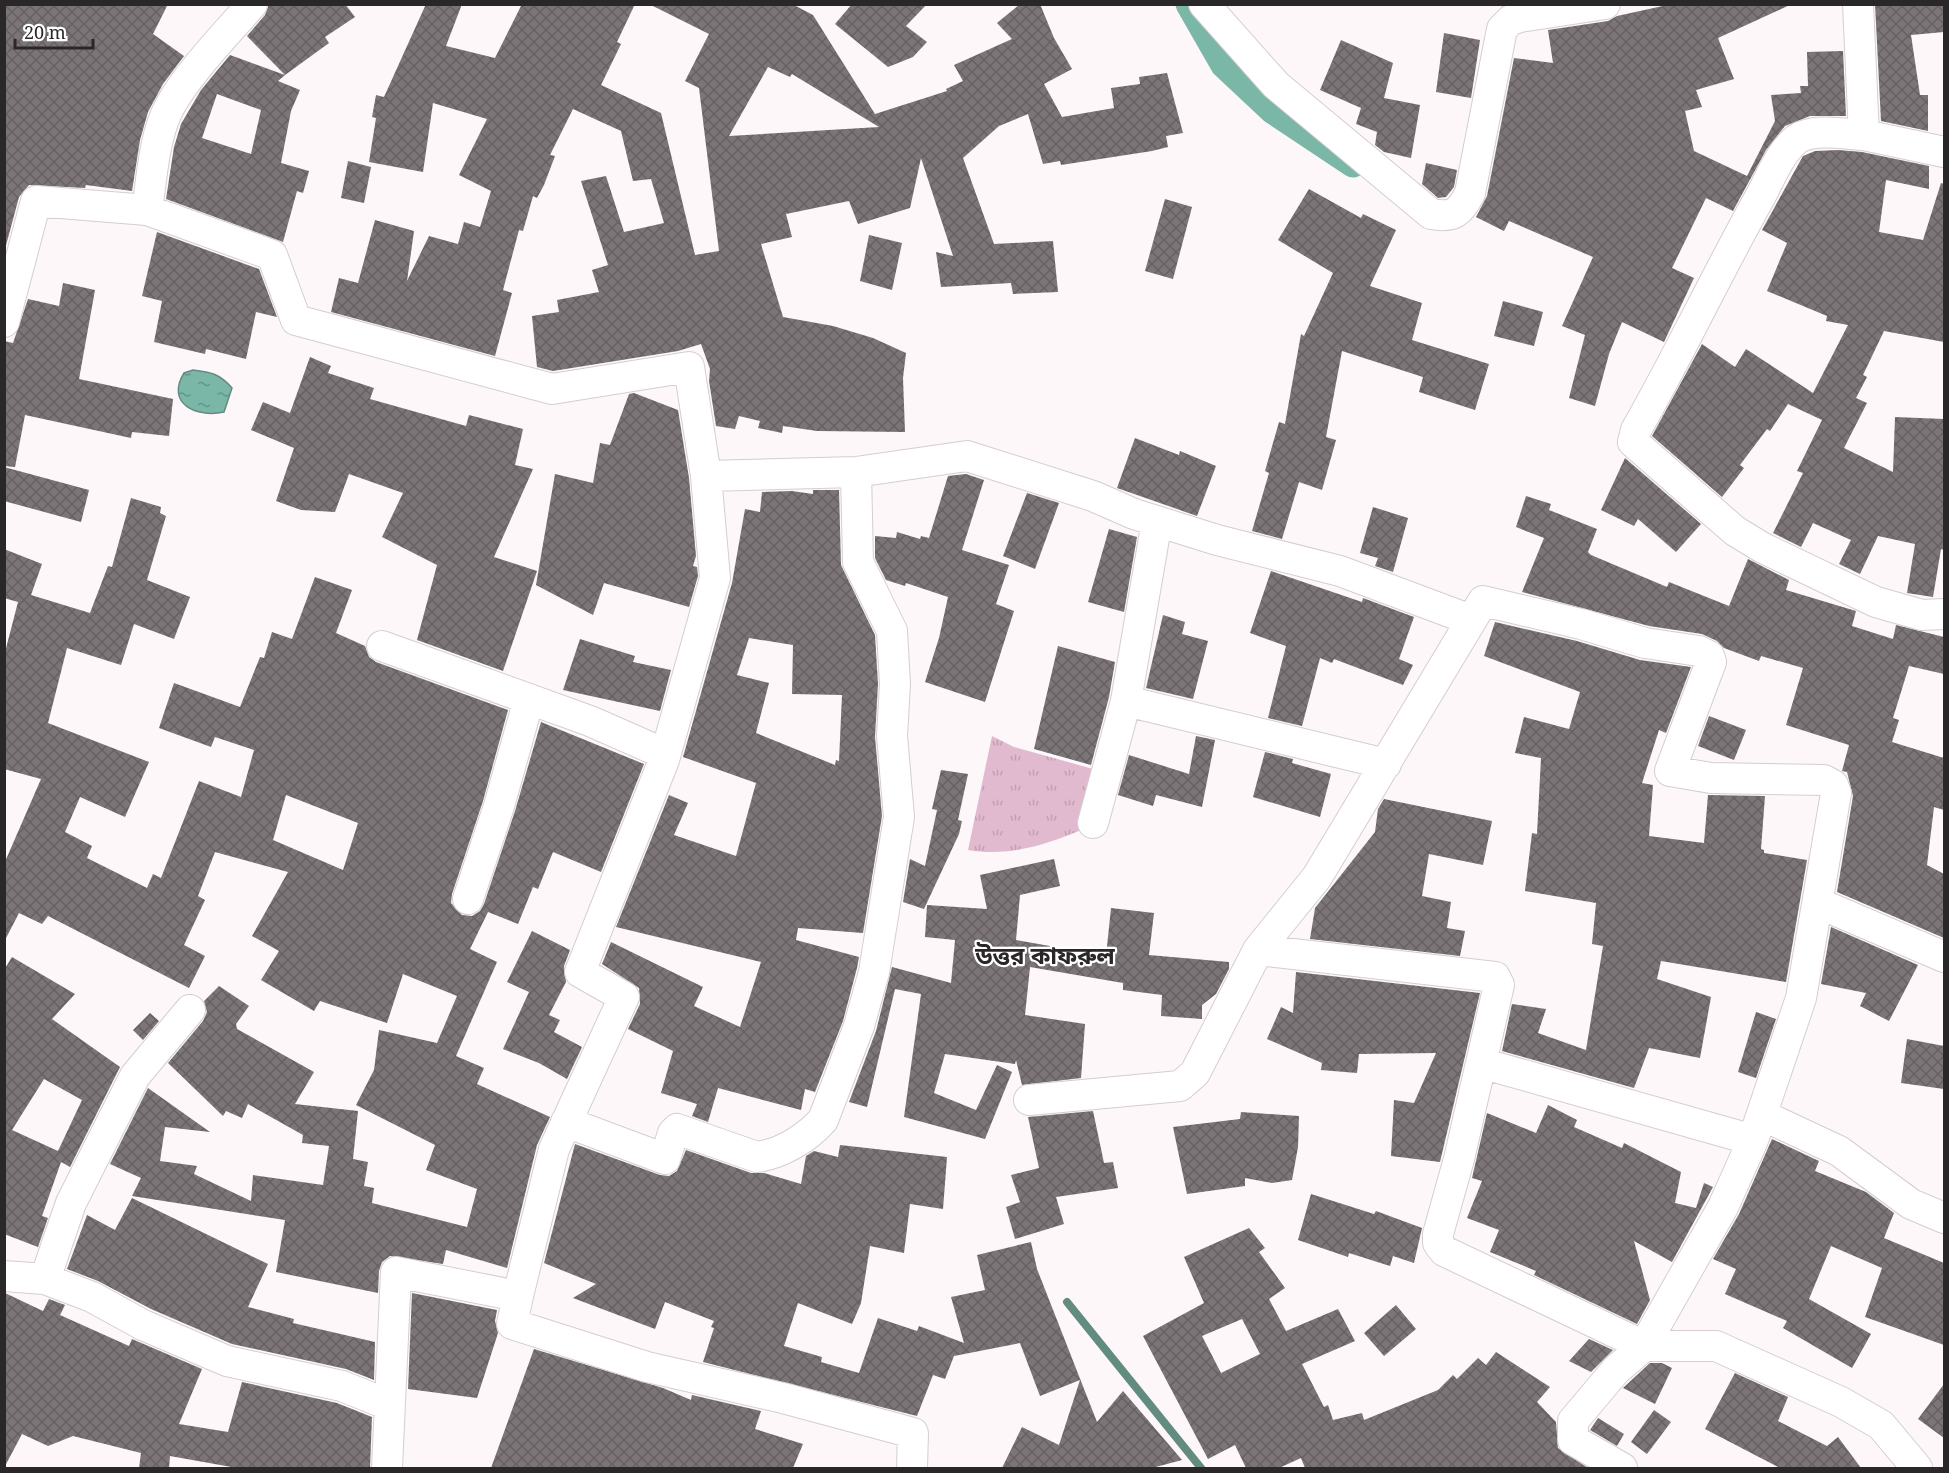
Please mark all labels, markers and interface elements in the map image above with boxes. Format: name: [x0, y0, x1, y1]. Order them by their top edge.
scale bar: [15, 12, 93, 50]
text: 20 m: [24, 20, 66, 44]
district label: উত্তর কাফরুল: [974, 938, 1116, 971]

